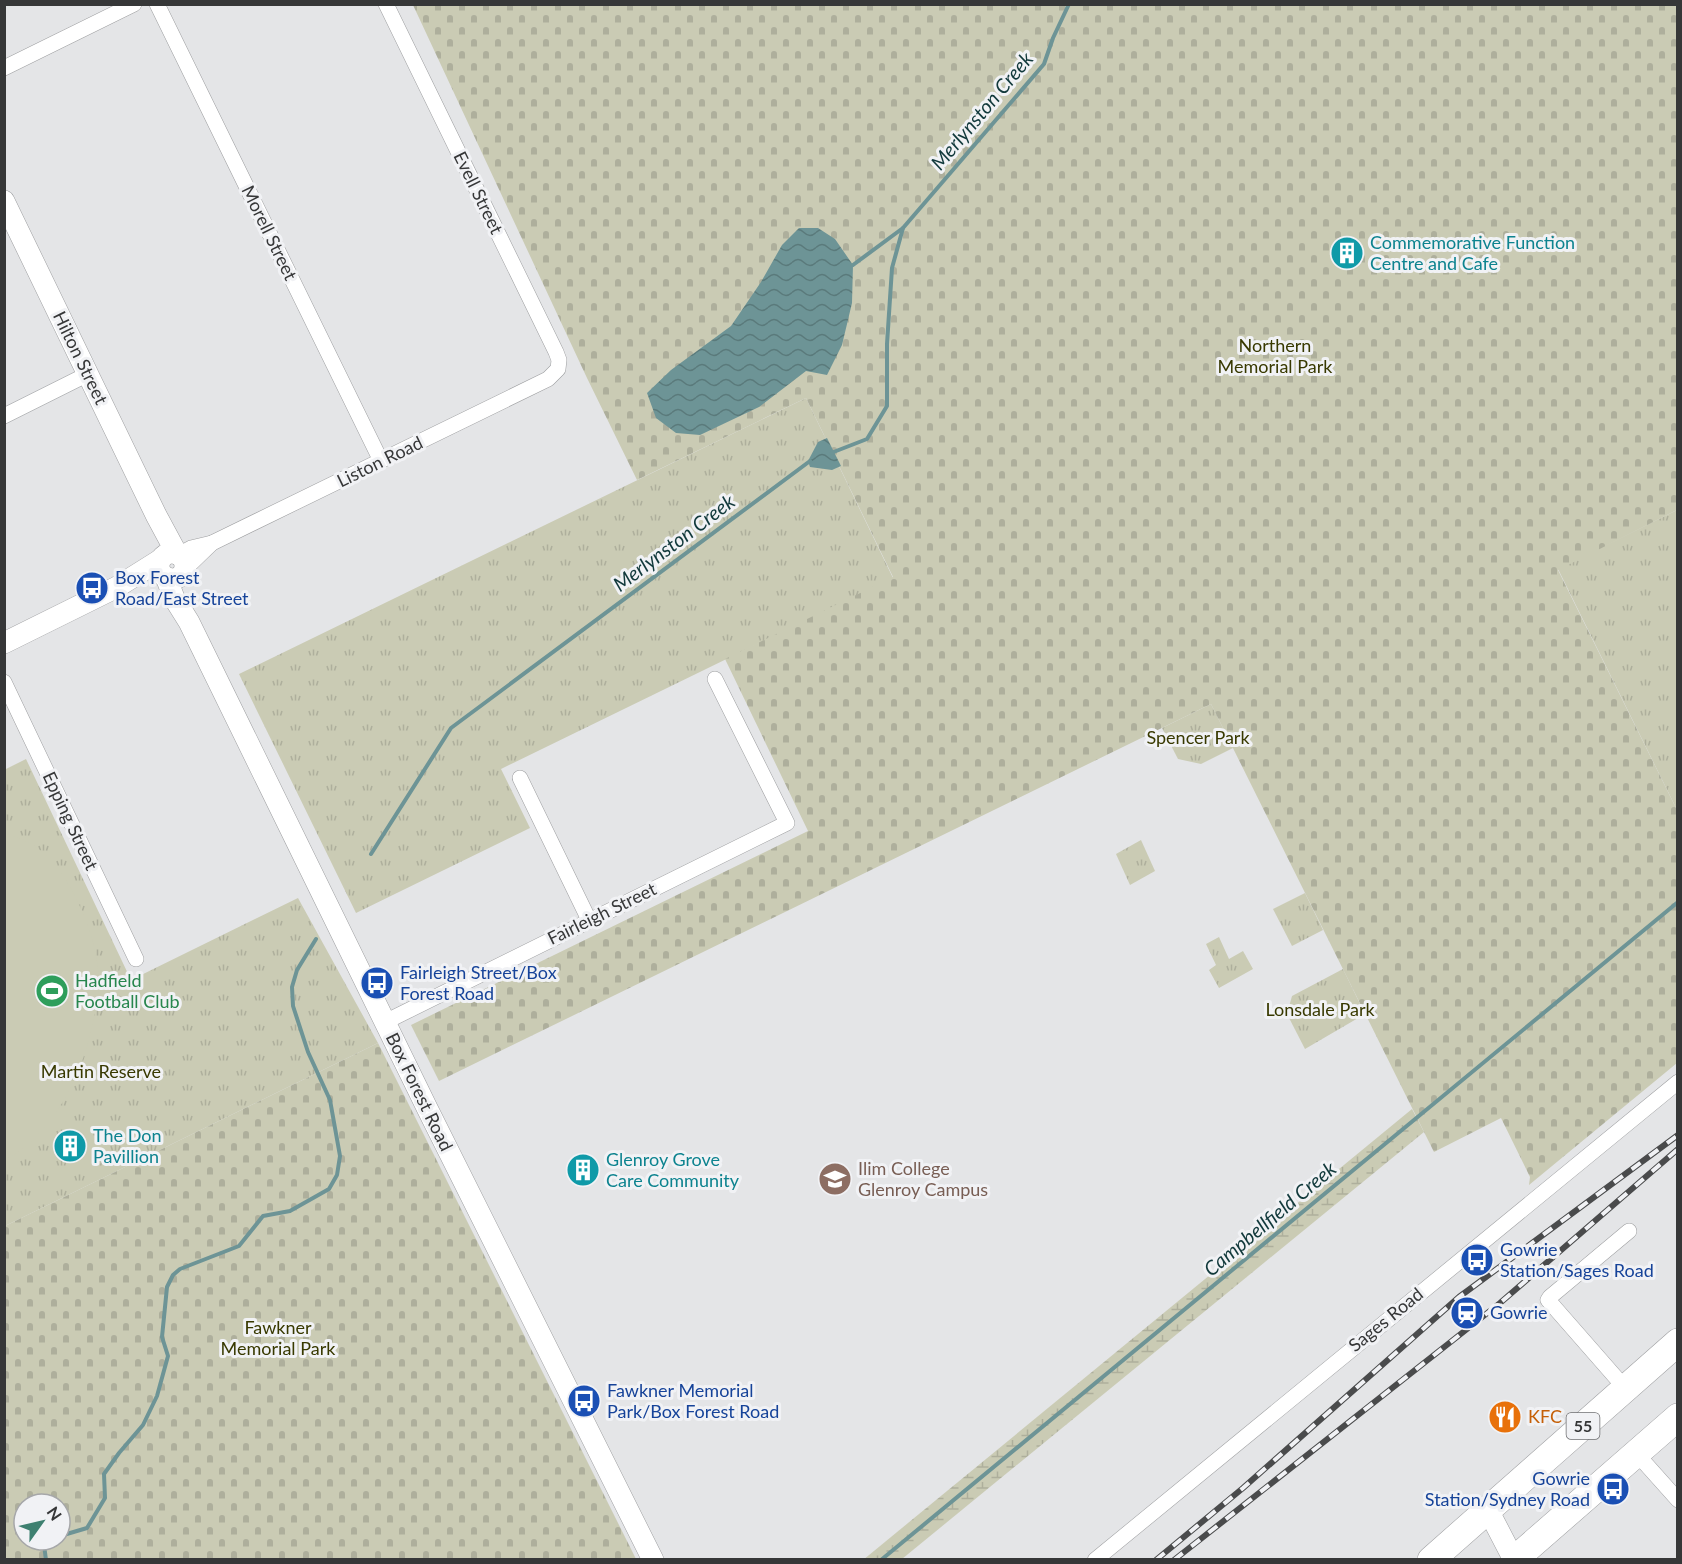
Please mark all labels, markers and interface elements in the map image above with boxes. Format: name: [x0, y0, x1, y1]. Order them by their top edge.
water label: Merlynston Creek: [925, 46, 1038, 174]
street label: Evell Street: [449, 148, 509, 238]
street label: Morell Street: [237, 182, 303, 284]
place label: Commemorative Function Centre and Cafe: [1370, 231, 1575, 274]
building icon: Commemorative Function Centre and Cafe: [1329, 235, 1365, 271]
street label: Hilton Street: [49, 307, 113, 408]
park label: Northern Memorial Park: [1218, 334, 1333, 377]
street label: Liston Road: [333, 431, 426, 491]
water label: Merlynston Creek: [608, 488, 739, 596]
place label: Box Forest Road/East Street: [115, 566, 249, 609]
bus stop icon: Box Forest Road/East Street: [74, 570, 110, 606]
park label: Spencer Park: [1146, 726, 1250, 748]
street label: Epping Street: [39, 768, 104, 874]
street label: Fairleigh Street: [544, 877, 660, 949]
place label: Fairleigh Street/Box Forest Road: [400, 961, 557, 1004]
bus stop icon: Fairleigh Street/Box Forest Road: [359, 965, 395, 1001]
place label: Hadfield Football Club: [75, 969, 180, 1012]
sports icon: Hadfield Football Club: [34, 973, 70, 1009]
park label: Lonsdale Park: [1265, 998, 1375, 1020]
street label: Box Forest Road: [382, 1029, 458, 1154]
park label: Martin Reserve: [41, 1060, 161, 1082]
place label: The Don Pavillion: [93, 1124, 161, 1167]
building icon: The Don Pavillion: [52, 1128, 88, 1164]
place label: Glenroy Grove Care Community: [606, 1148, 740, 1191]
building icon: Glenroy Grove Care Community: [565, 1152, 601, 1188]
water label: Campbellfield Creek: [1198, 1156, 1341, 1281]
place label: Ilim College Glenroy Campus: [858, 1157, 988, 1200]
school or university icon: Ilim College Glenroy Campus: [817, 1161, 853, 1197]
place label: Gowrie Station/Sages Road: [1500, 1238, 1654, 1281]
bus stop icon: Gowrie Station/Sages Road: [1459, 1242, 1495, 1278]
street label: Sages Road: [1344, 1282, 1427, 1356]
station icon: Gowrie: [1449, 1295, 1485, 1331]
place label: Gowrie: [1490, 1301, 1548, 1323]
park label: Fawkner Memorial Park: [221, 1316, 336, 1359]
place label: Fawkner Memorial Park/Box Forest Road: [607, 1379, 779, 1422]
bus stop icon: Fawkner Memorial Park/Box Forest Road: [566, 1383, 602, 1419]
restaurant icon: KFC: [1487, 1399, 1523, 1435]
place label: KFC: [1528, 1405, 1562, 1427]
road number: 55: [1566, 1413, 1600, 1439]
place label: Gowrie Station/Sydney Road: [1425, 1467, 1590, 1510]
bus stop icon: Gowrie Station/Sydney Road: [1595, 1471, 1631, 1507]
north arrow: [12, 1492, 72, 1552]
text: N: [44, 1503, 66, 1524]

